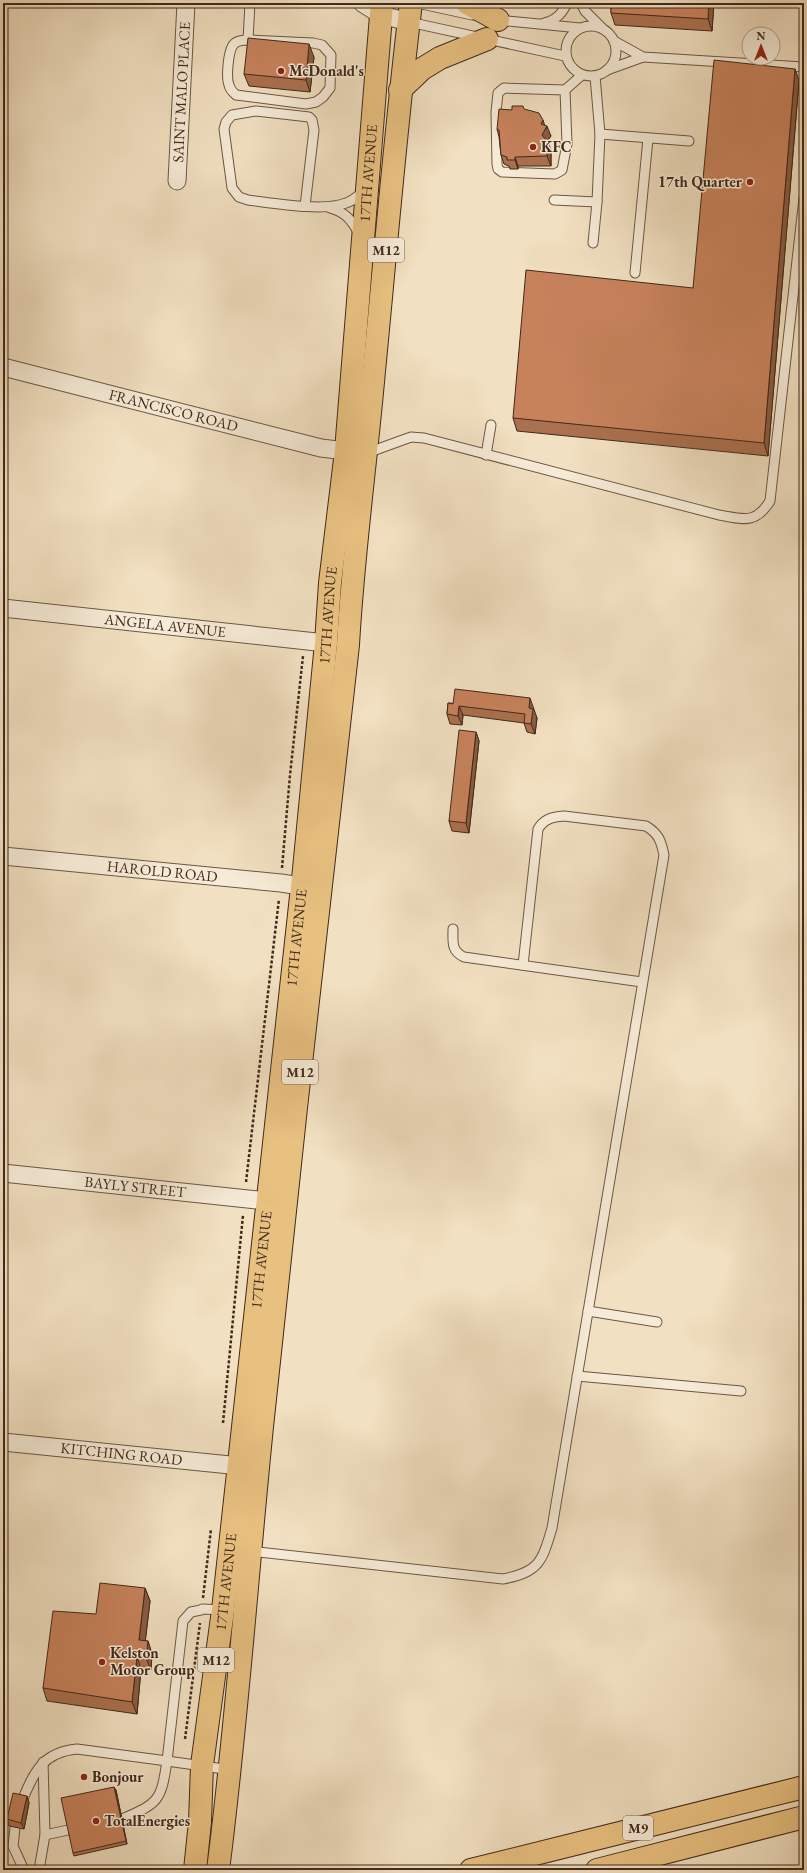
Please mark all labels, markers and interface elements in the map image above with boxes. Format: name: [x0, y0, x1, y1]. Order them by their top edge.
street label: SAINT MALO PLACE: [168, 21, 194, 163]
north arrow: [741, 26, 781, 66]
text: N: [757, 29, 766, 43]
place label: McDonald's: [289, 61, 364, 80]
marker: McDonald's: [276, 66, 286, 76]
street label: 17TH AVENUE: [354, 123, 381, 223]
place label: KFC: [541, 137, 571, 156]
marker: KFC: [528, 142, 538, 152]
place label: 17th Quarter: [658, 172, 743, 191]
marker: 17th Quarter: [745, 177, 755, 187]
road number: M12: [368, 238, 404, 262]
street label: FRANCISCO ROAD: [107, 384, 240, 436]
street label: 17TH AVENUE: [314, 565, 341, 665]
street label: ANGELA AVENUE: [102, 609, 227, 641]
street label: HAROLD ROAD: [106, 856, 219, 886]
street label: 17TH AVENUE: [281, 887, 311, 987]
road number: M12: [282, 1060, 318, 1084]
street label: BAYLY STREET: [84, 1172, 188, 1201]
street label: 17TH AVENUE: [246, 1210, 276, 1309]
street label: KITCHING ROAD: [60, 1438, 183, 1469]
street label: 17TH AVENUE: [210, 1532, 240, 1632]
place label: Kelston Motor Group: [110, 1643, 195, 1679]
road number: M12: [198, 1648, 234, 1672]
marker: Kelston Motor Group: [97, 1657, 107, 1667]
place label: Bonjour: [92, 1767, 144, 1786]
marker: Bonjour: [79, 1772, 89, 1782]
place label: TotalEnergies: [104, 1811, 190, 1830]
marker: TotalEnergies: [91, 1816, 101, 1826]
road number: M9: [623, 1816, 653, 1840]

